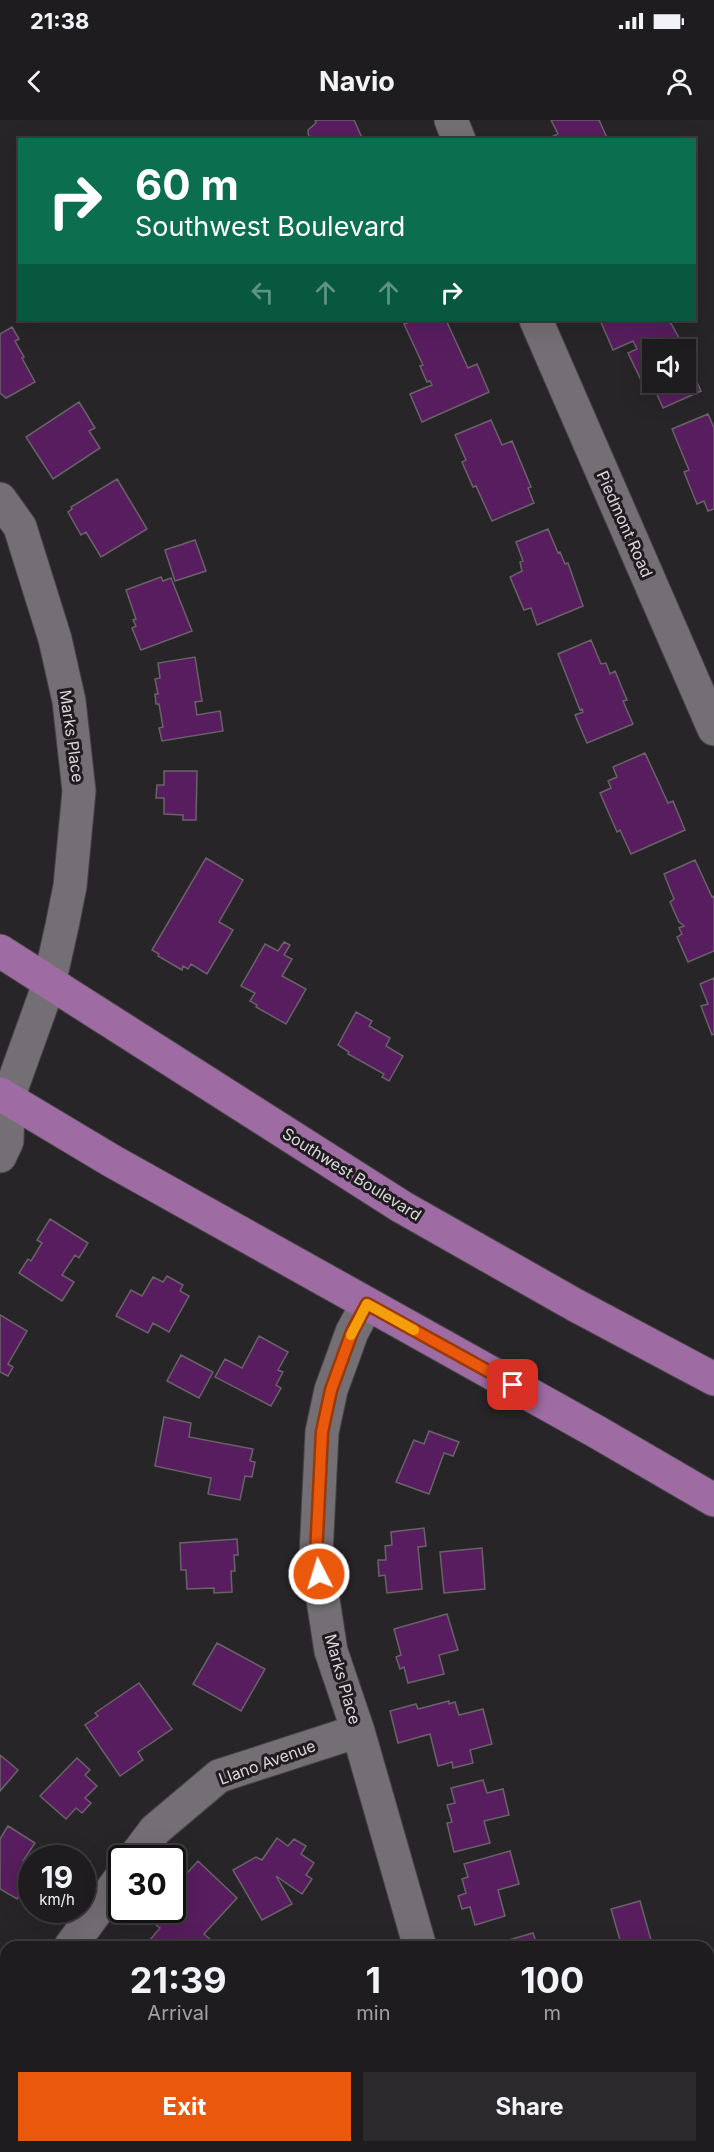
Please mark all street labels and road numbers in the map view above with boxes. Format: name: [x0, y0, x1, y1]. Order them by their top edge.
street label: Piedmont Road: [593, 468, 657, 580]
street label: Marks Place: [56, 689, 88, 783]
street label: Southwest Boulevard: [279, 1123, 425, 1225]
street label: Marks Place: [321, 1632, 365, 1726]
street label: Llano Avenue: [216, 1735, 318, 1789]

